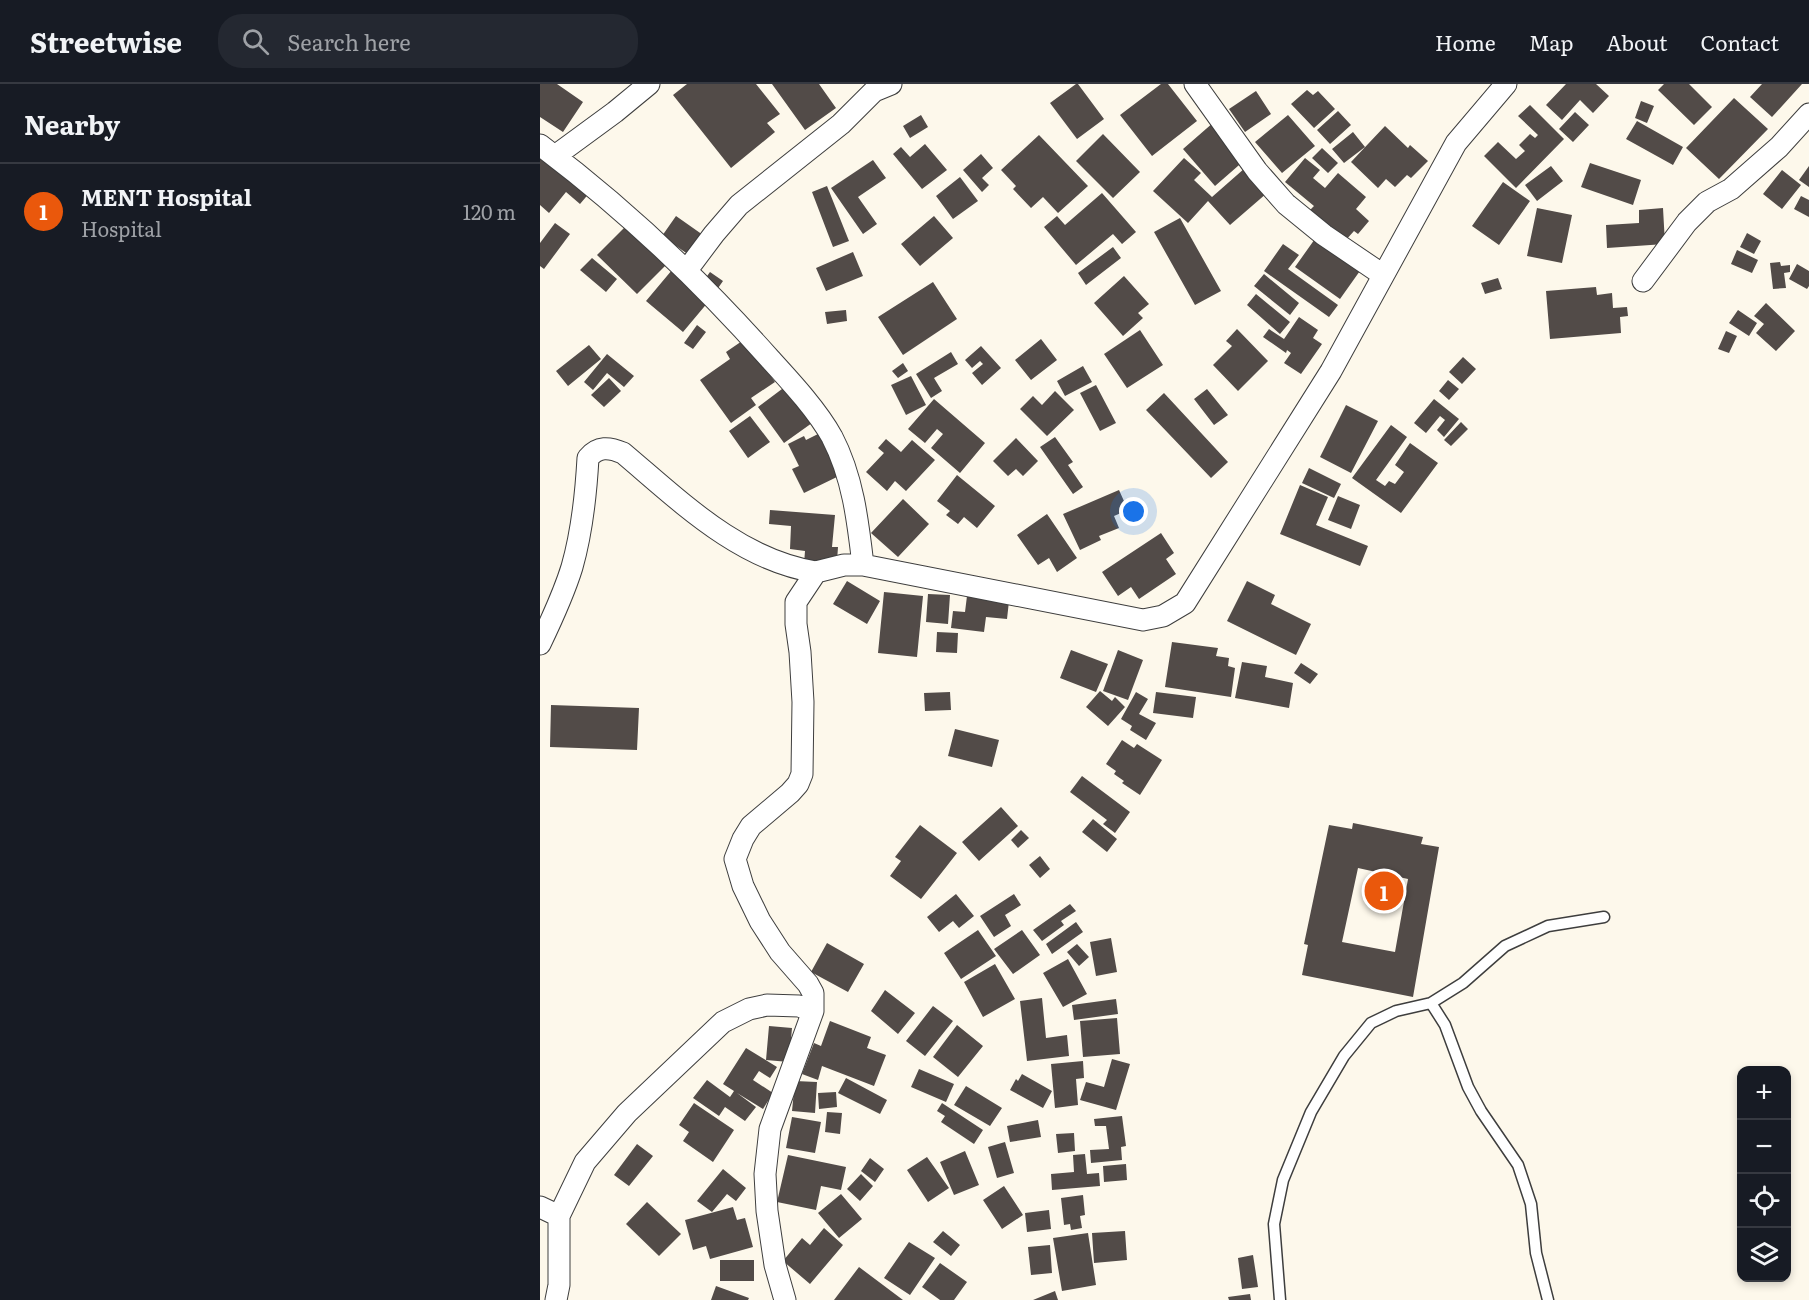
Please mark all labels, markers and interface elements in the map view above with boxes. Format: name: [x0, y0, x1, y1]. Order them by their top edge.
search box: [218, 14, 638, 68]
text: Streetwise: [30, 20, 182, 62]
icon: search: [239, 25, 272, 58]
text: Search here: [287, 25, 411, 58]
text: Home: [1435, 26, 1496, 57]
text: Map: [1529, 26, 1573, 57]
text: About: [1606, 26, 1668, 57]
text: Contact: [1701, 26, 1779, 57]
text: Nearby: [24, 104, 120, 143]
text: MENT Hospital: [81, 180, 252, 213]
text: 1: [39, 196, 48, 226]
text: 120 m: [463, 196, 516, 226]
text: Hospital: [81, 213, 162, 243]
your location: [1119, 497, 1148, 526]
pin: 1: [1364, 868, 1404, 914]
map controls: [1737, 1066, 1791, 1282]
button: +: [1737, 1066, 1791, 1120]
button: −: [1737, 1120, 1791, 1174]
button: locate: [1737, 1174, 1791, 1228]
button: layers: [1737, 1228, 1791, 1282]

